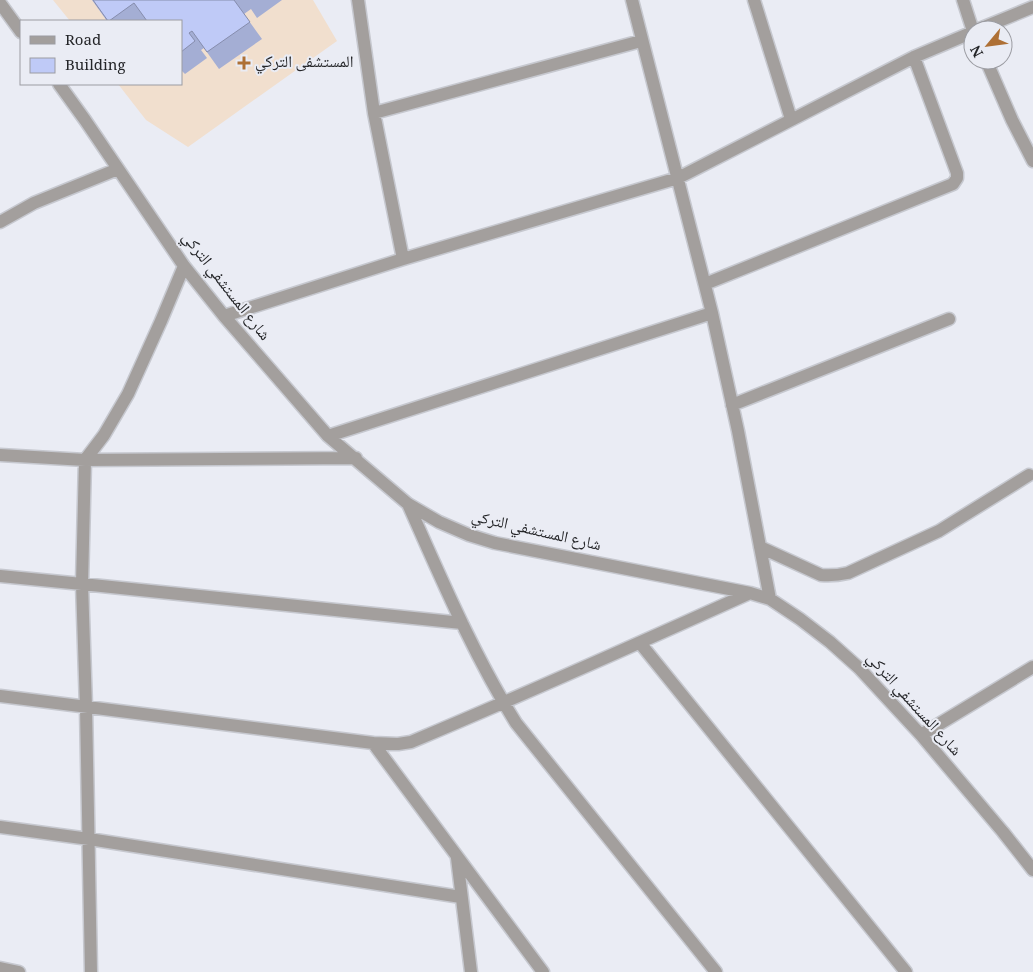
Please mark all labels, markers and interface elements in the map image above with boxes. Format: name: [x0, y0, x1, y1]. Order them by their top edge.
legend: [20, 20, 182, 85]
north arrow: [963, 20, 1013, 70]
text: Road: [65, 29, 101, 55]
text: N: [965, 40, 992, 61]
place label: المستشفى التركي: [255, 50, 354, 77]
text: Building: [65, 54, 126, 80]
marker: المستشفى التركي: [237, 56, 251, 70]
street label: شارع المستشفي التركي: [174, 226, 276, 348]
street label: شارع المستشفي التركي: [468, 504, 604, 560]
street label: شارع المستشفي التركي: [859, 647, 967, 763]

